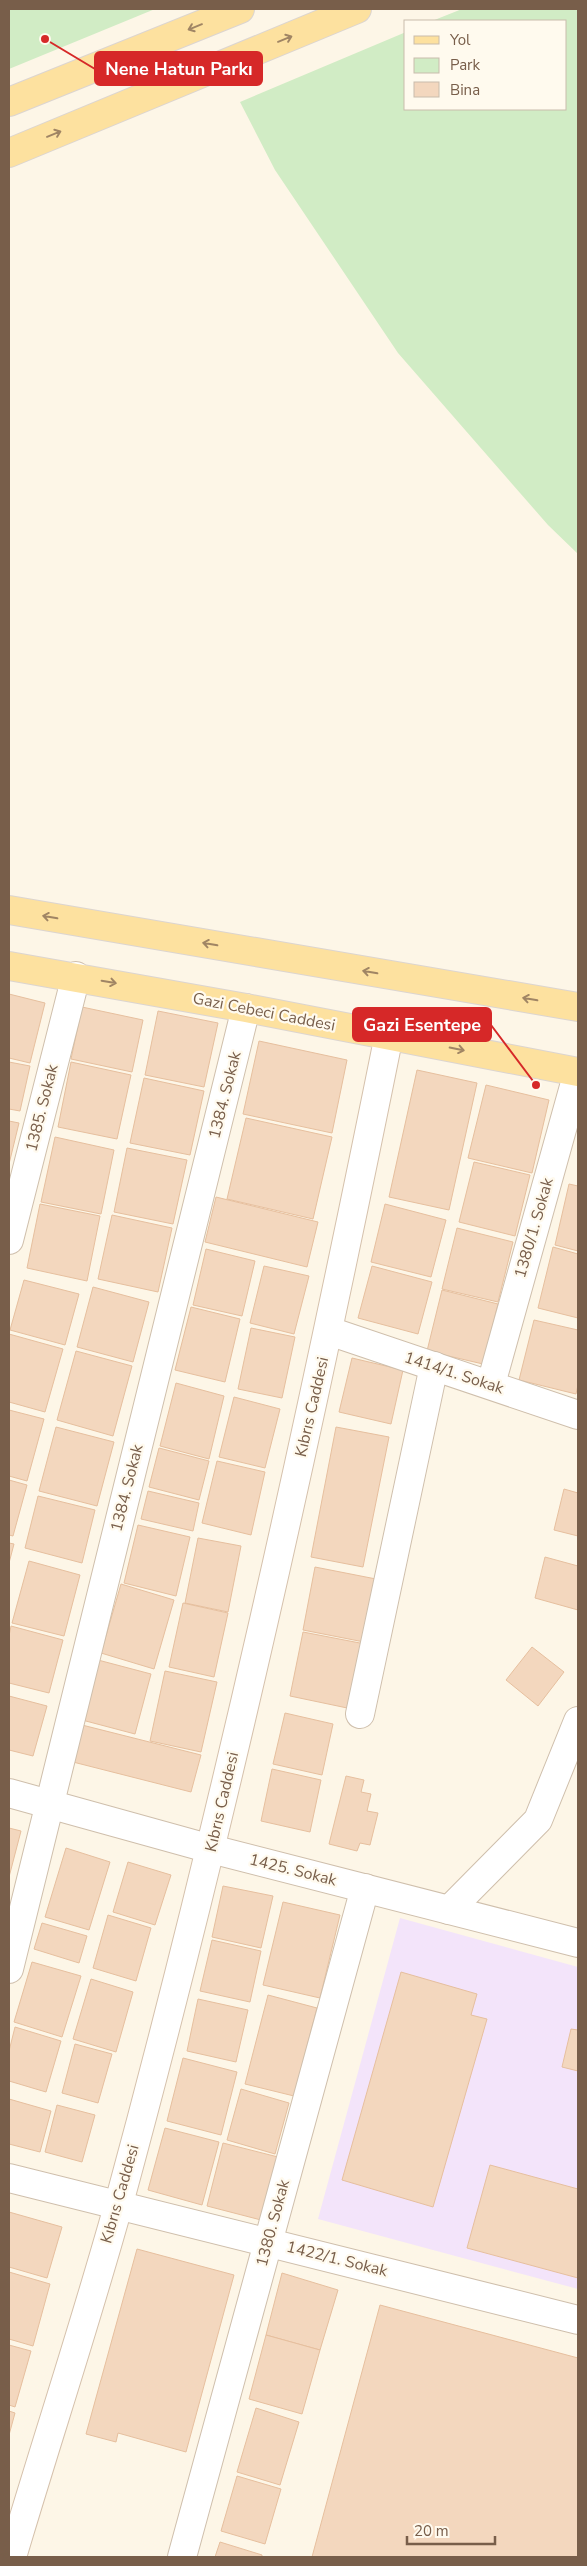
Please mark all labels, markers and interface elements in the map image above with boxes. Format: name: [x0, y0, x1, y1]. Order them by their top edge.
legend: [404, 20, 567, 110]
one-way arrow: [188, 23, 203, 32]
text: Yol: [449, 30, 471, 50]
one-way arrow: [277, 33, 292, 43]
callout: Nene Hatun Parkı: [95, 52, 262, 85]
text: Park: [450, 55, 480, 75]
text: Nene Hatun Parkı: [105, 57, 253, 81]
text: Bina: [450, 80, 480, 100]
one-way arrow: [46, 129, 61, 139]
one-way arrow: [42, 911, 58, 921]
one-way arrow: [202, 939, 218, 949]
one-way arrow: [362, 966, 378, 976]
one-way arrow: [100, 978, 116, 988]
street label: Gazi Cebeci Caddesi: [191, 987, 337, 1037]
one-way arrow: [523, 993, 539, 1003]
callout: Gazi Esentepe: [353, 1008, 491, 1041]
text: Gazi Esentepe: [363, 1013, 481, 1037]
one-way arrow: [449, 1044, 465, 1054]
street label: 1384. Sokak: [204, 1048, 247, 1141]
street label: 1385. Sokak: [21, 1061, 64, 1154]
street label: 1380/1. Sokak: [509, 1174, 559, 1281]
street label: 1414/1. Sokak: [401, 1347, 508, 1400]
street label: Kıbrıs Caddesi: [290, 1355, 334, 1459]
street label: 1384. Sokak: [106, 1441, 149, 1534]
street label: Kıbrıs Caddesi: [200, 1750, 244, 1854]
street label: 1425. Sokak: [247, 1849, 340, 1892]
street label: Kıbrıs Caddesi: [95, 2142, 145, 2246]
street label: 1380. Sokak: [251, 2176, 295, 2269]
street label: 1422/1. Sokak: [284, 2236, 391, 2282]
scale bar: [407, 2514, 494, 2546]
text: 20 m: [414, 2521, 449, 2541]

